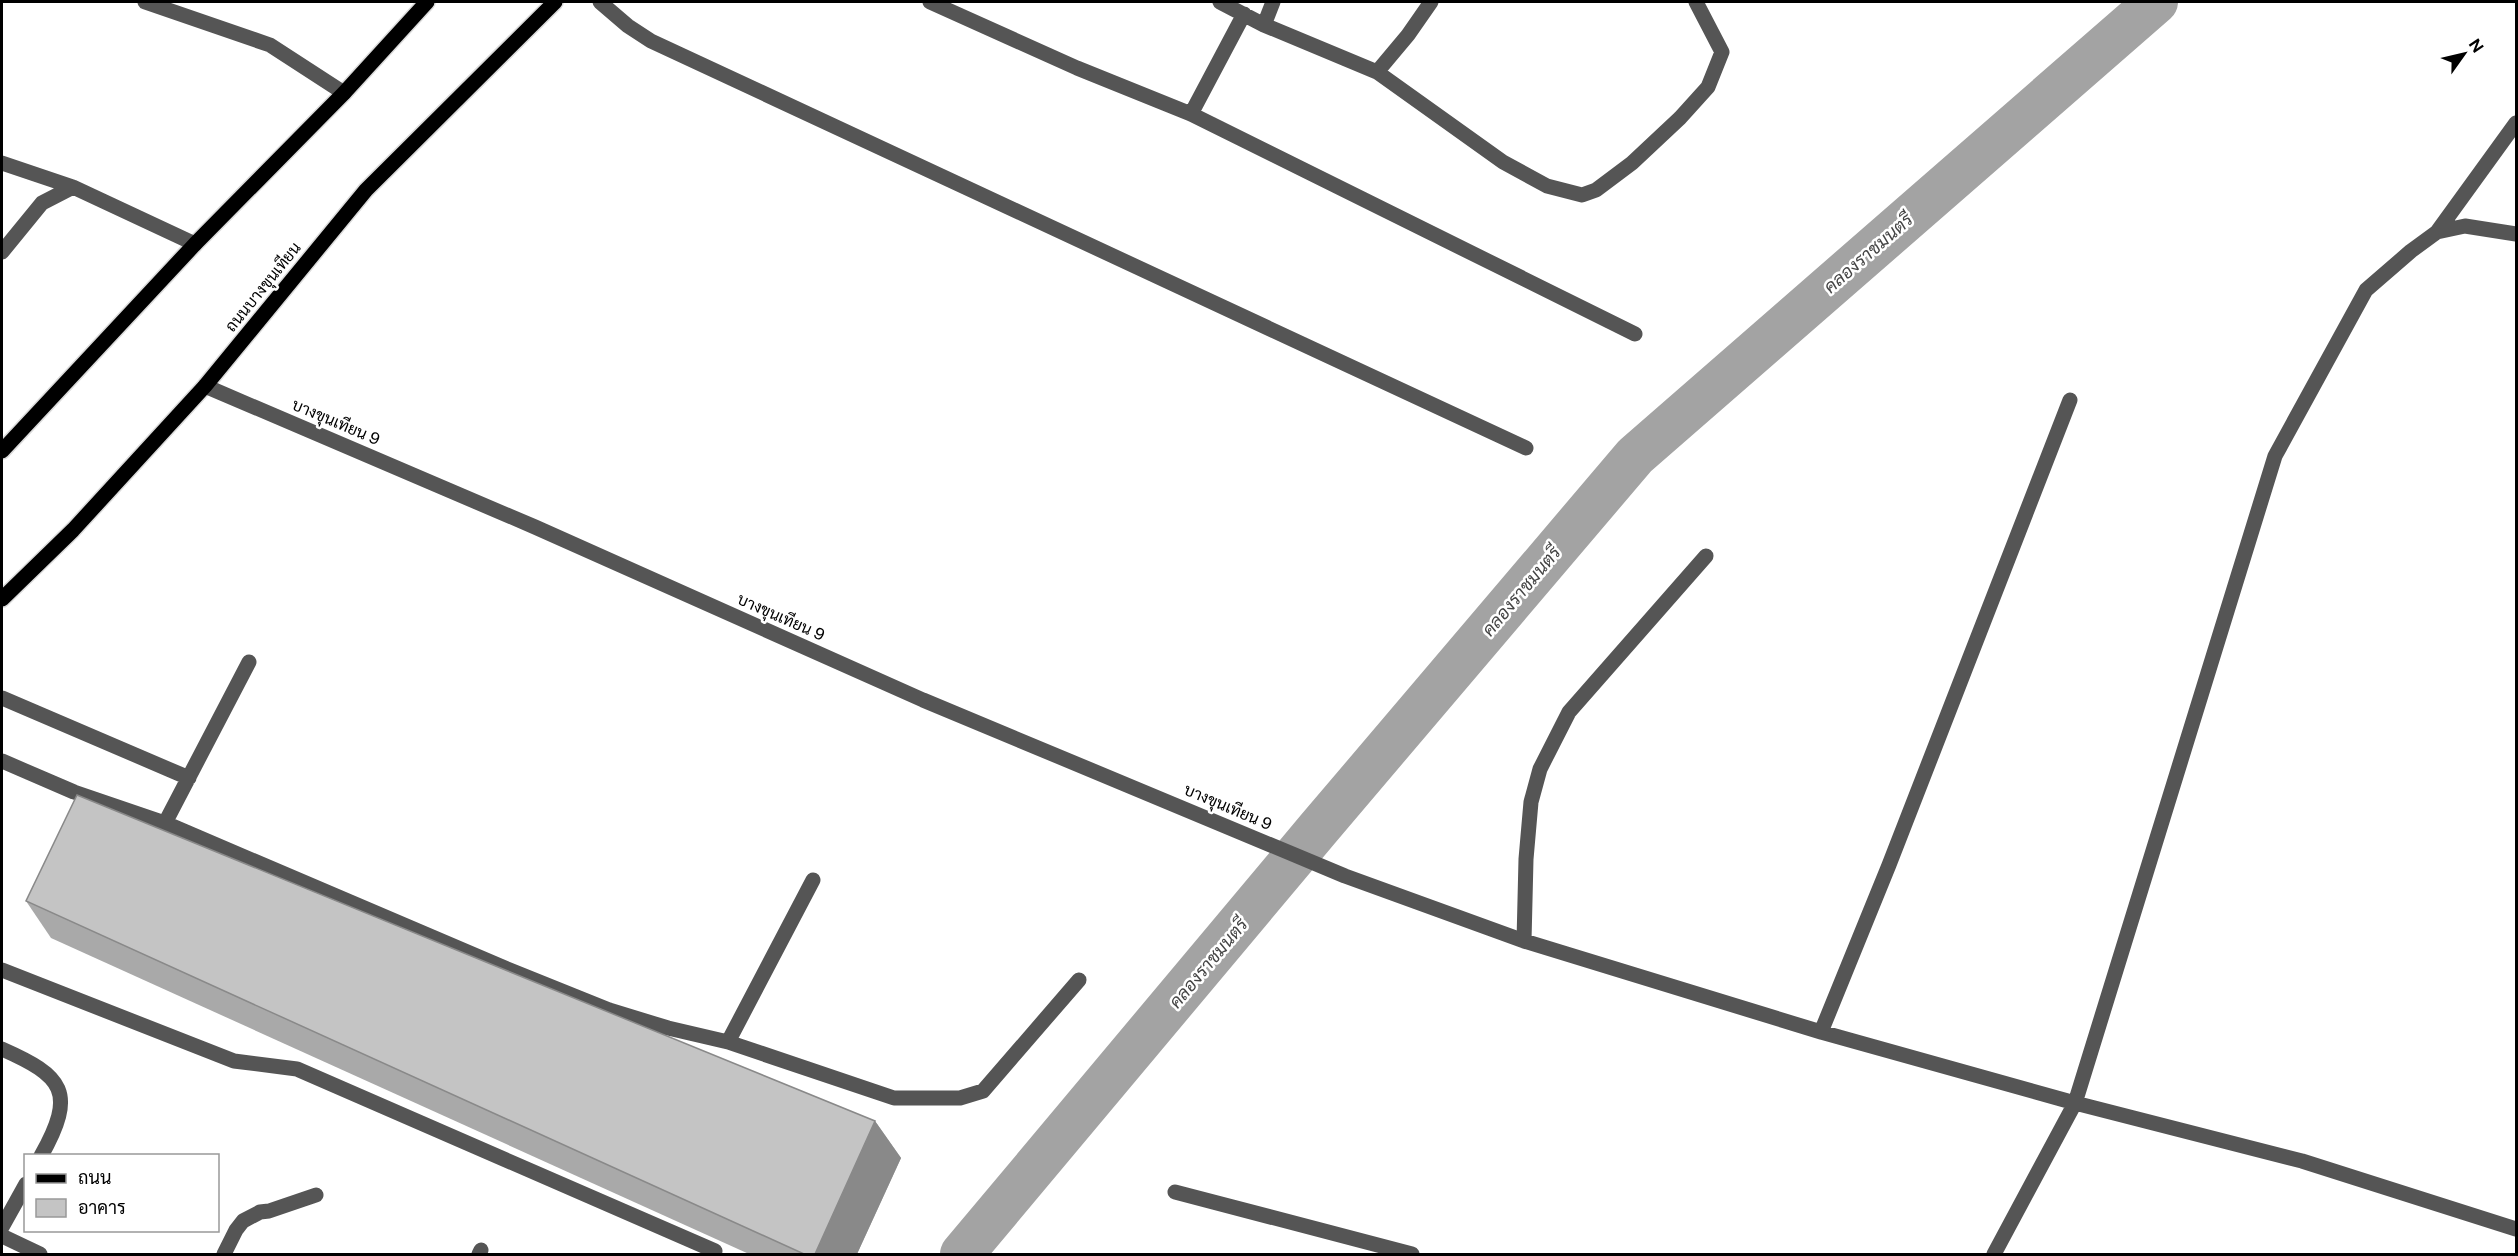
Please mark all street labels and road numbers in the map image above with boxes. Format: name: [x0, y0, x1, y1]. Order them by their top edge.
street label: ถนนบางขุนเทียน: [220, 237, 306, 337]
street label: บางขุนเทียน 9: [288, 393, 384, 451]
street label: บางขุนเทียน 9: [734, 587, 828, 647]
street label: บางขุนเทียน 9: [1180, 778, 1276, 836]

